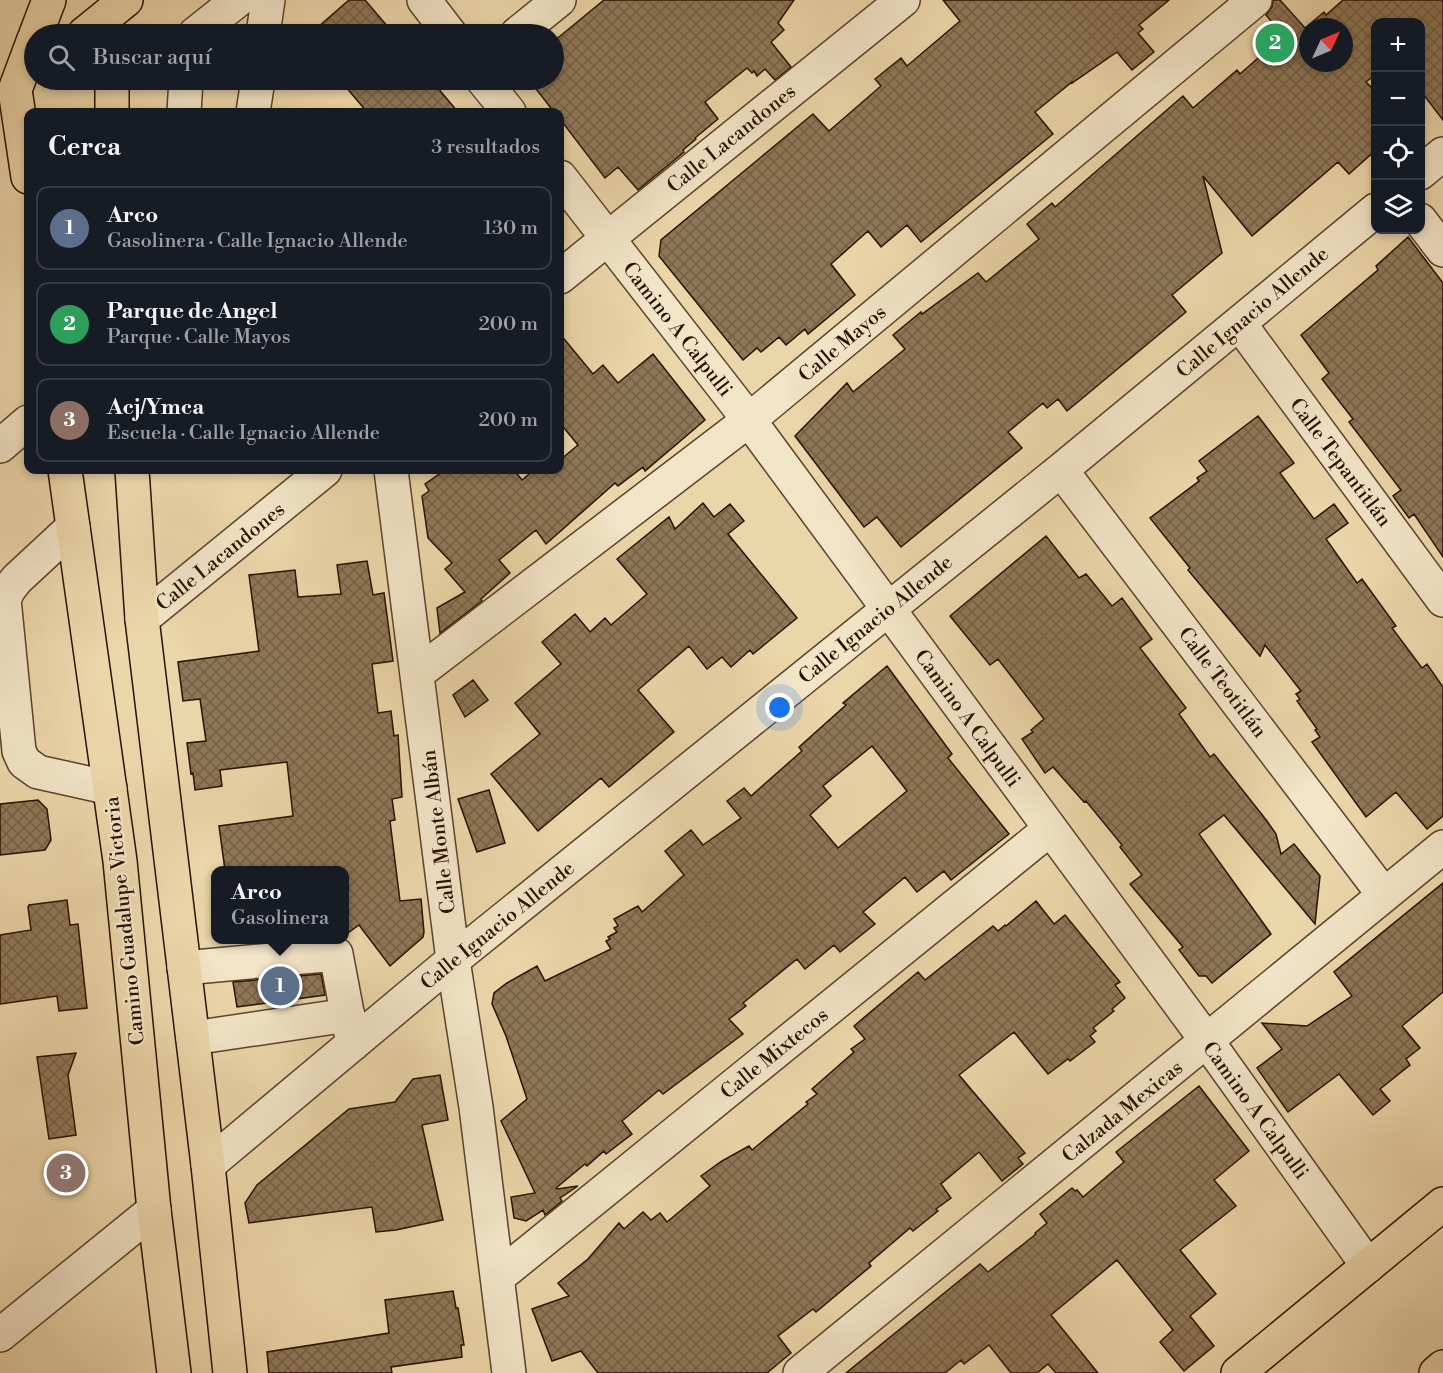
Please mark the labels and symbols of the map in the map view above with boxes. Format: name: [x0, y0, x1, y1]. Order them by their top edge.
north arrow: [1299, 18, 1353, 72]
pin: 2: [1256, 20, 1294, 66]
street label: Calle Lacandones: [662, 79, 802, 199]
street label: Calle Ignacio Allende: [1172, 242, 1334, 384]
street label: Camino A Calpulli: [616, 258, 737, 403]
street label: Calle Mayos: [794, 300, 892, 388]
street label: Calle Tepantitlán: [1283, 394, 1396, 532]
street label: Calle Lacandones: [151, 497, 291, 617]
street label: Calle Ignacio Allende: [794, 550, 958, 690]
street label: Calle Teotitlán: [1172, 623, 1272, 743]
street label: Camino A Calpulli: [908, 645, 1025, 793]
your location: [765, 693, 794, 722]
street label: Calle Monte Albán: [417, 748, 462, 915]
street label: Camino Guadalupe Victoria: [100, 794, 151, 1046]
street label: Calle Ignacio Allende: [416, 856, 580, 996]
pin: 1: [260, 964, 300, 1008]
street label: Calle Mixtecos: [716, 1003, 834, 1105]
street label: Camino A Calpulli: [1196, 1037, 1313, 1185]
street label: Calzada Mexicas: [1057, 1056, 1189, 1169]
pin: 3: [46, 1150, 86, 1196]

